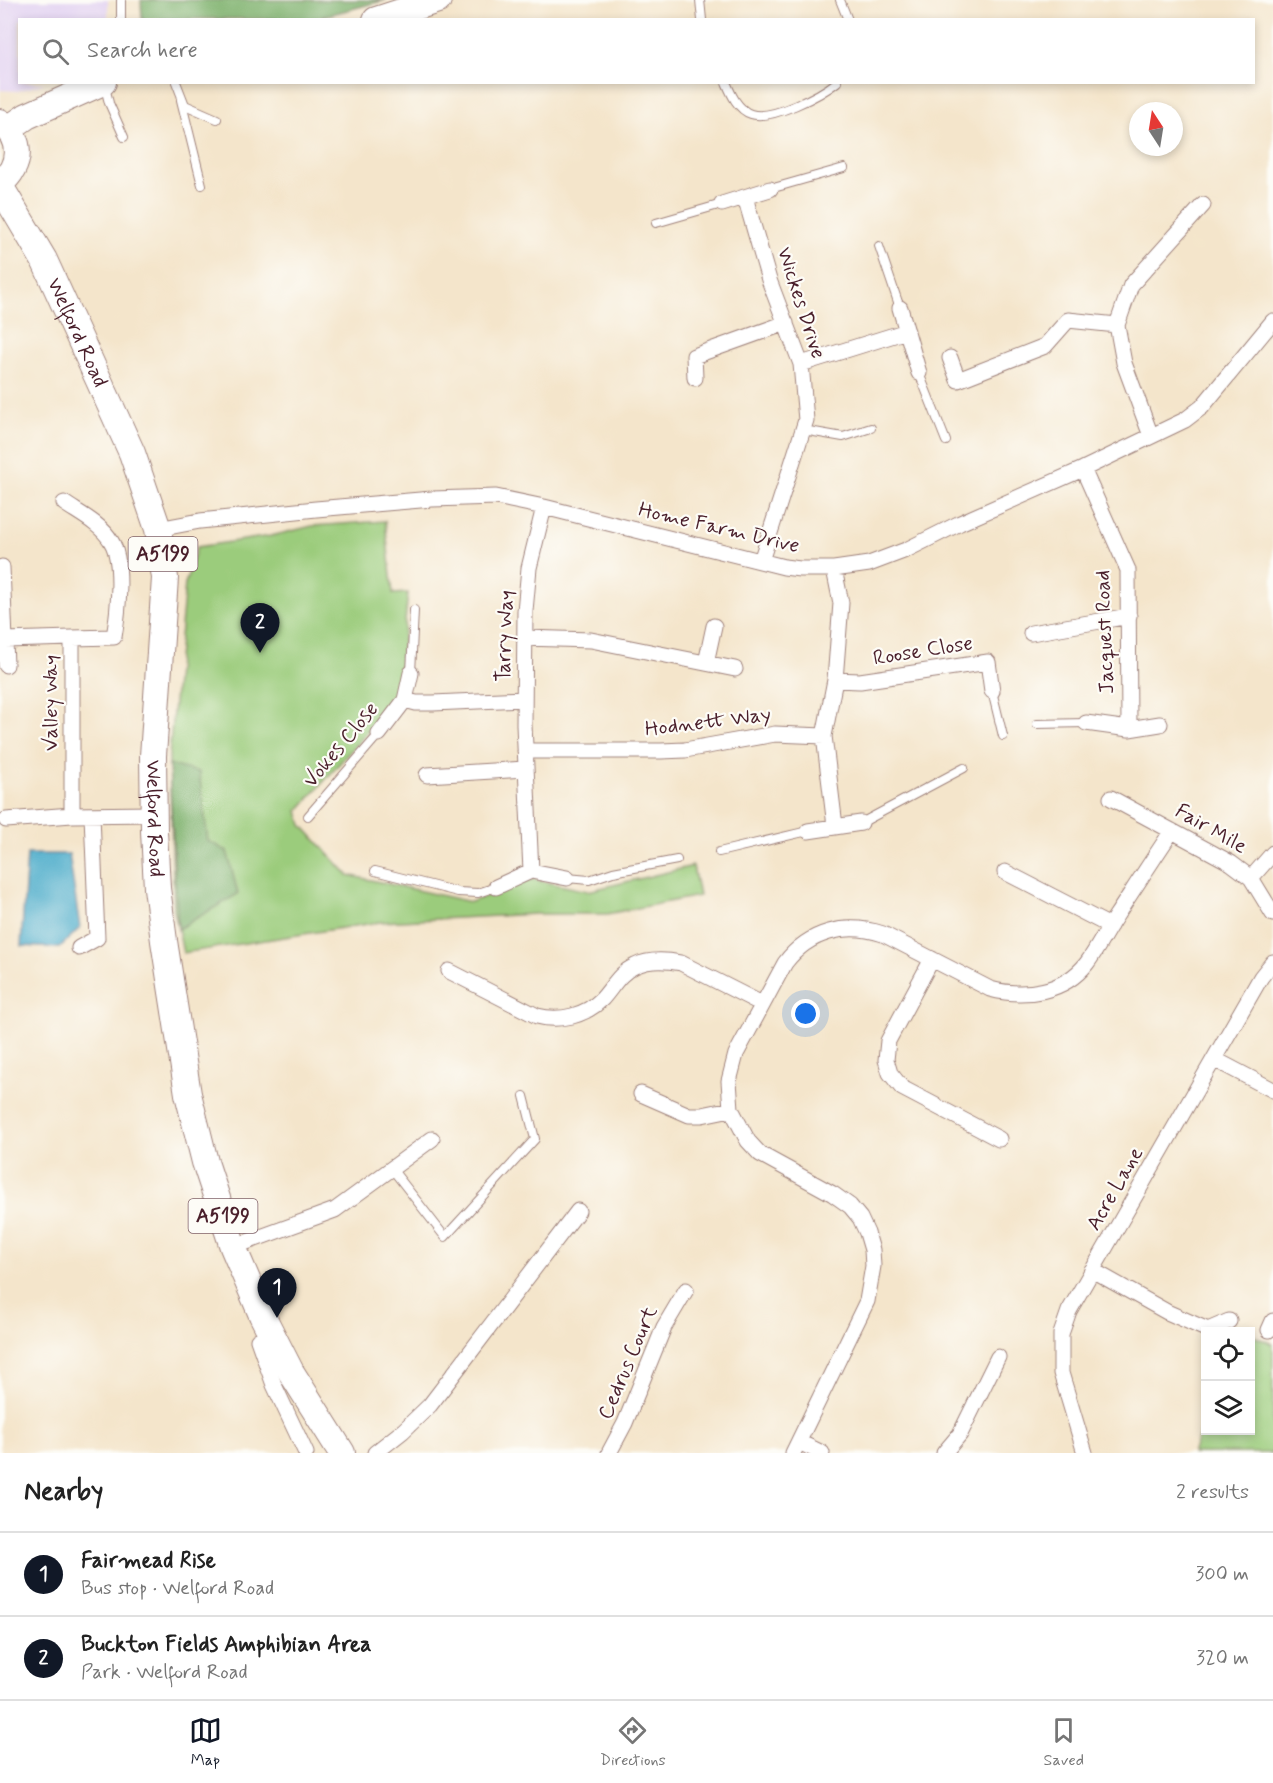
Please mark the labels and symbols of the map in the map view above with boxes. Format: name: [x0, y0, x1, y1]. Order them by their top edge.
north arrow: [1129, 102, 1183, 156]
street label: Wickes Drive: [770, 244, 832, 362]
street label: Welford Road: [40, 274, 114, 392]
street label: Home Farm Drive: [636, 496, 802, 560]
road number: A5199: [128, 537, 198, 571]
street label: Jacquest Road: [1089, 570, 1121, 694]
street label: Tarry Way: [489, 590, 521, 682]
pin: 2: [240, 604, 280, 653]
street label: Roose Close: [871, 629, 975, 673]
street label: Valley Way: [37, 655, 65, 751]
street label: Vokes Close: [297, 696, 385, 794]
street label: Hodnett Way: [643, 700, 773, 744]
street label: Welford Road: [138, 760, 170, 878]
street label: Fair Mile: [1170, 797, 1252, 861]
your location: [791, 999, 820, 1028]
street label: Acre Lane: [1080, 1142, 1150, 1236]
road number: A5199: [188, 1199, 258, 1233]
pin: 1: [258, 1268, 296, 1318]
street label: Cedrus Court: [592, 1302, 665, 1424]

